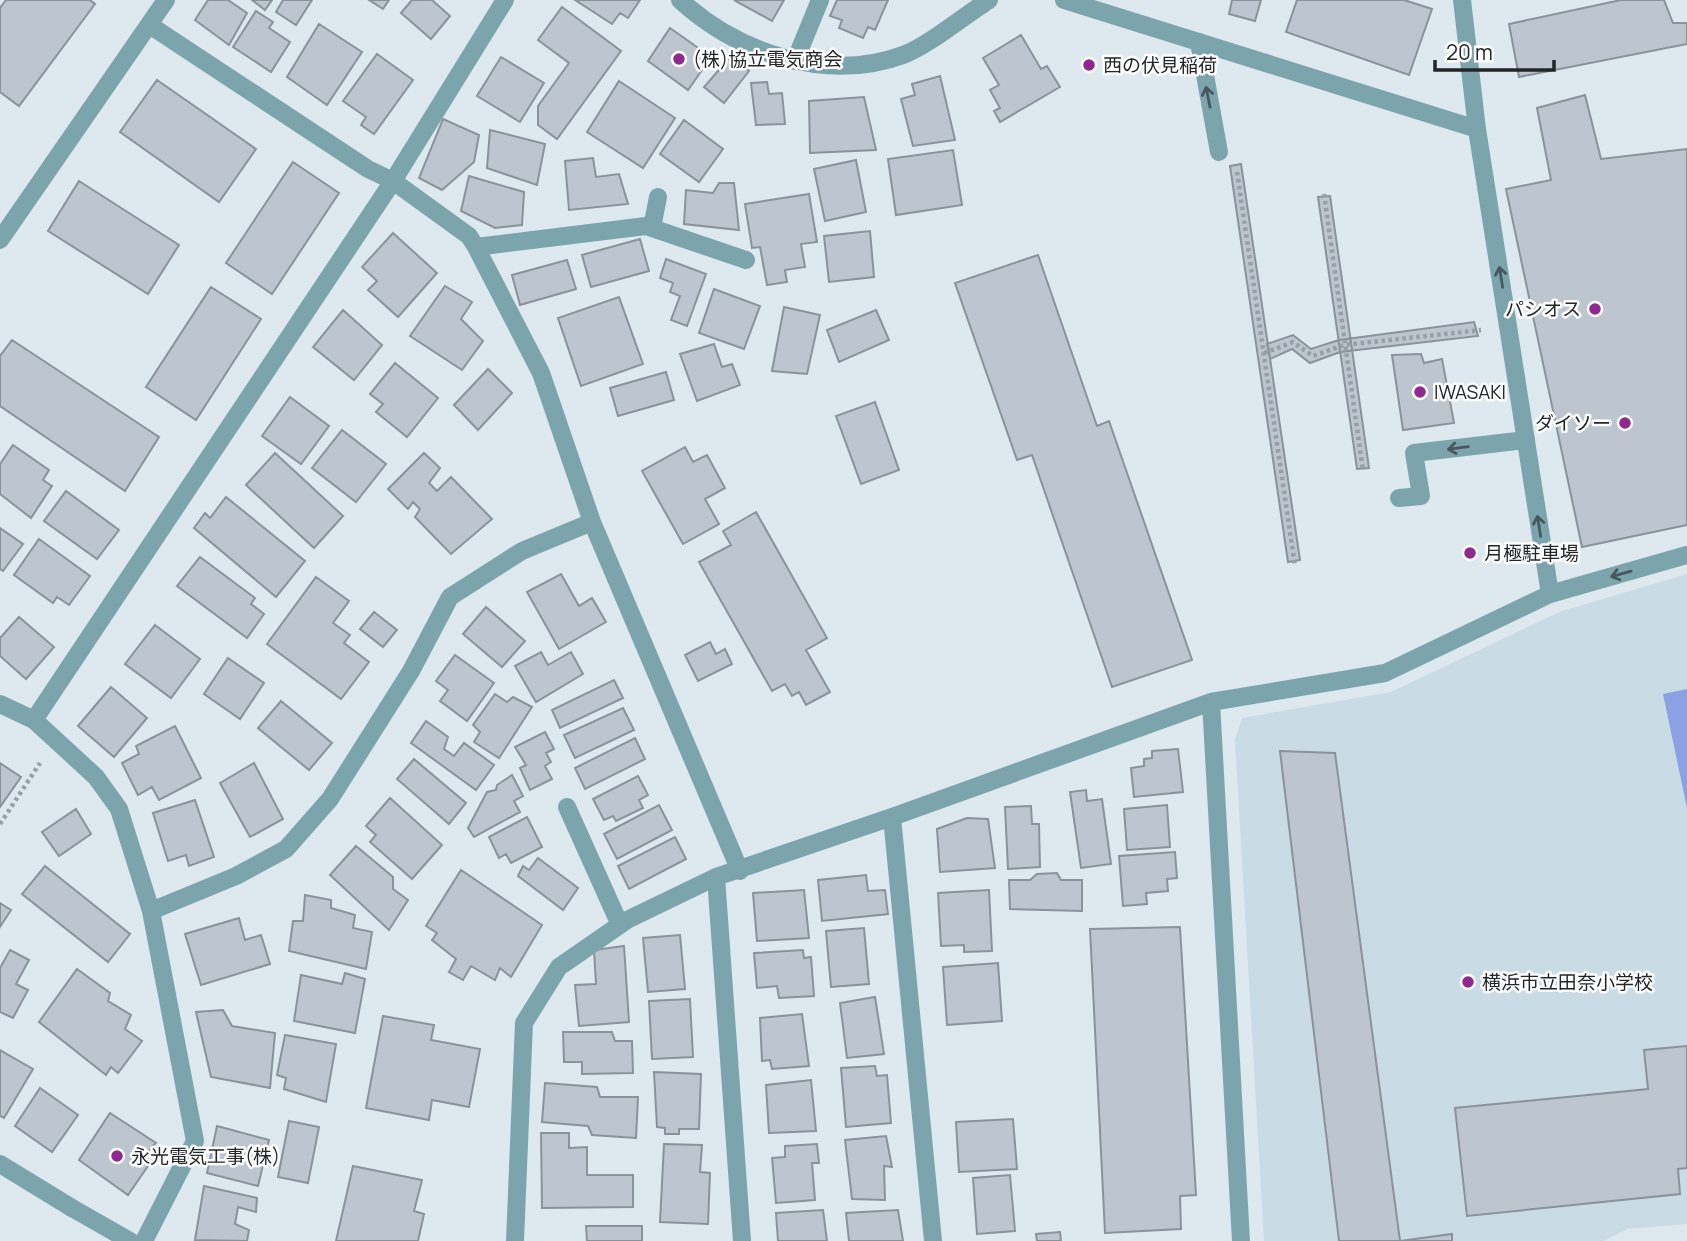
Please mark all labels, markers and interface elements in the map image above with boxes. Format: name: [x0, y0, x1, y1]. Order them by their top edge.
scale bar: [1435, 28, 1554, 72]
text: 20 m: [1446, 38, 1493, 66]
place label: (株)協立電気商会: [693, 46, 842, 72]
marker: (株)協立電気商会: [671, 51, 687, 67]
place label: 西の伏見稲荷: [1103, 52, 1217, 78]
marker: 西の伏見稲荷: [1081, 57, 1097, 73]
one-way arrow: [1200, 86, 1214, 109]
one-way arrow: [1494, 266, 1507, 289]
place label: パシオス: [1505, 296, 1581, 322]
marker: パシオス: [1587, 301, 1603, 317]
place label: IWASAKI: [1434, 379, 1506, 405]
marker: IWASAKI: [1412, 384, 1428, 400]
place label: ダイソー: [1535, 410, 1611, 436]
marker: ダイソー: [1617, 415, 1633, 431]
one-way arrow: [1447, 441, 1470, 454]
one-way arrow: [1533, 515, 1546, 538]
place label: 月極駐車場: [1484, 540, 1579, 566]
marker: 月極駐車場: [1462, 545, 1478, 561]
one-way arrow: [1611, 568, 1633, 581]
place label: 横浜市立田奈小学校: [1482, 969, 1653, 995]
marker: 横浜市立田奈小学校: [1460, 974, 1476, 990]
place label: 永光電気工事(株): [131, 1143, 280, 1169]
marker: 永光電気工事(株): [109, 1148, 125, 1164]

